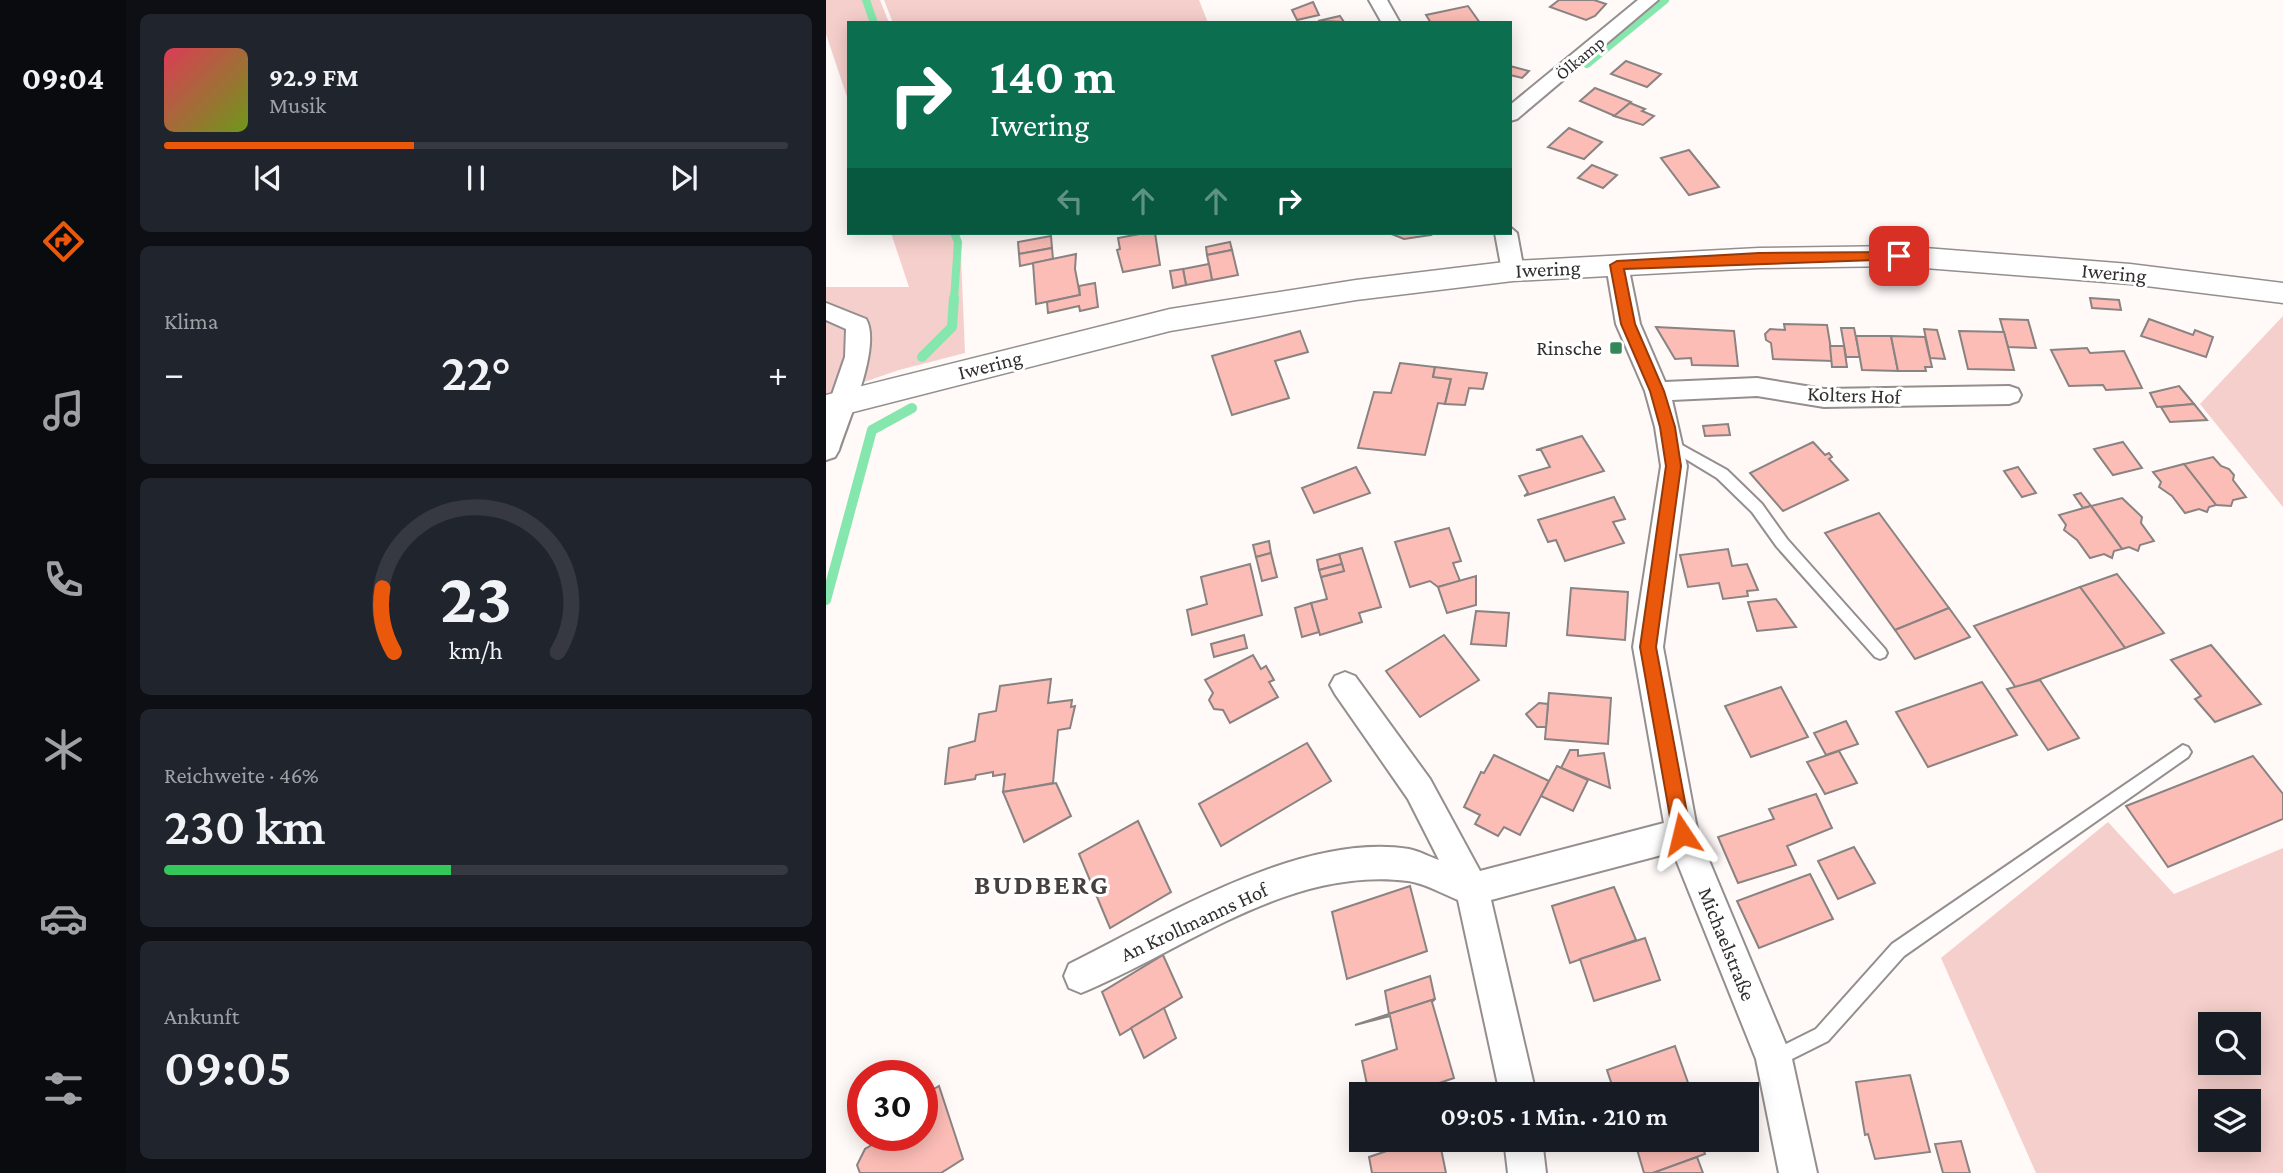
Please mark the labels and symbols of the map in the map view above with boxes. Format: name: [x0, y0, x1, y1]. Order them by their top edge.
street label: Ölkamp: [1552, 32, 1608, 84]
pin: [1869, 226, 1929, 286]
street label: Iwering: [1515, 255, 1581, 283]
street label: Iwering: [2080, 258, 2148, 288]
place label: Rinsche: [1536, 336, 1602, 360]
marker: Rinsche: [1608, 340, 1624, 356]
street label: Iwering: [955, 345, 1025, 385]
street label: Kolters Hof: [1807, 381, 1903, 409]
position arrow: [1645, 797, 1719, 871]
district label: BUDBERG: [974, 869, 1110, 900]
street label: An Krollmanns Hof: [1117, 877, 1273, 967]
street label: Michaelstraße: [1693, 884, 1761, 1004]
speed limit sign: 30: [847, 1060, 938, 1151]

